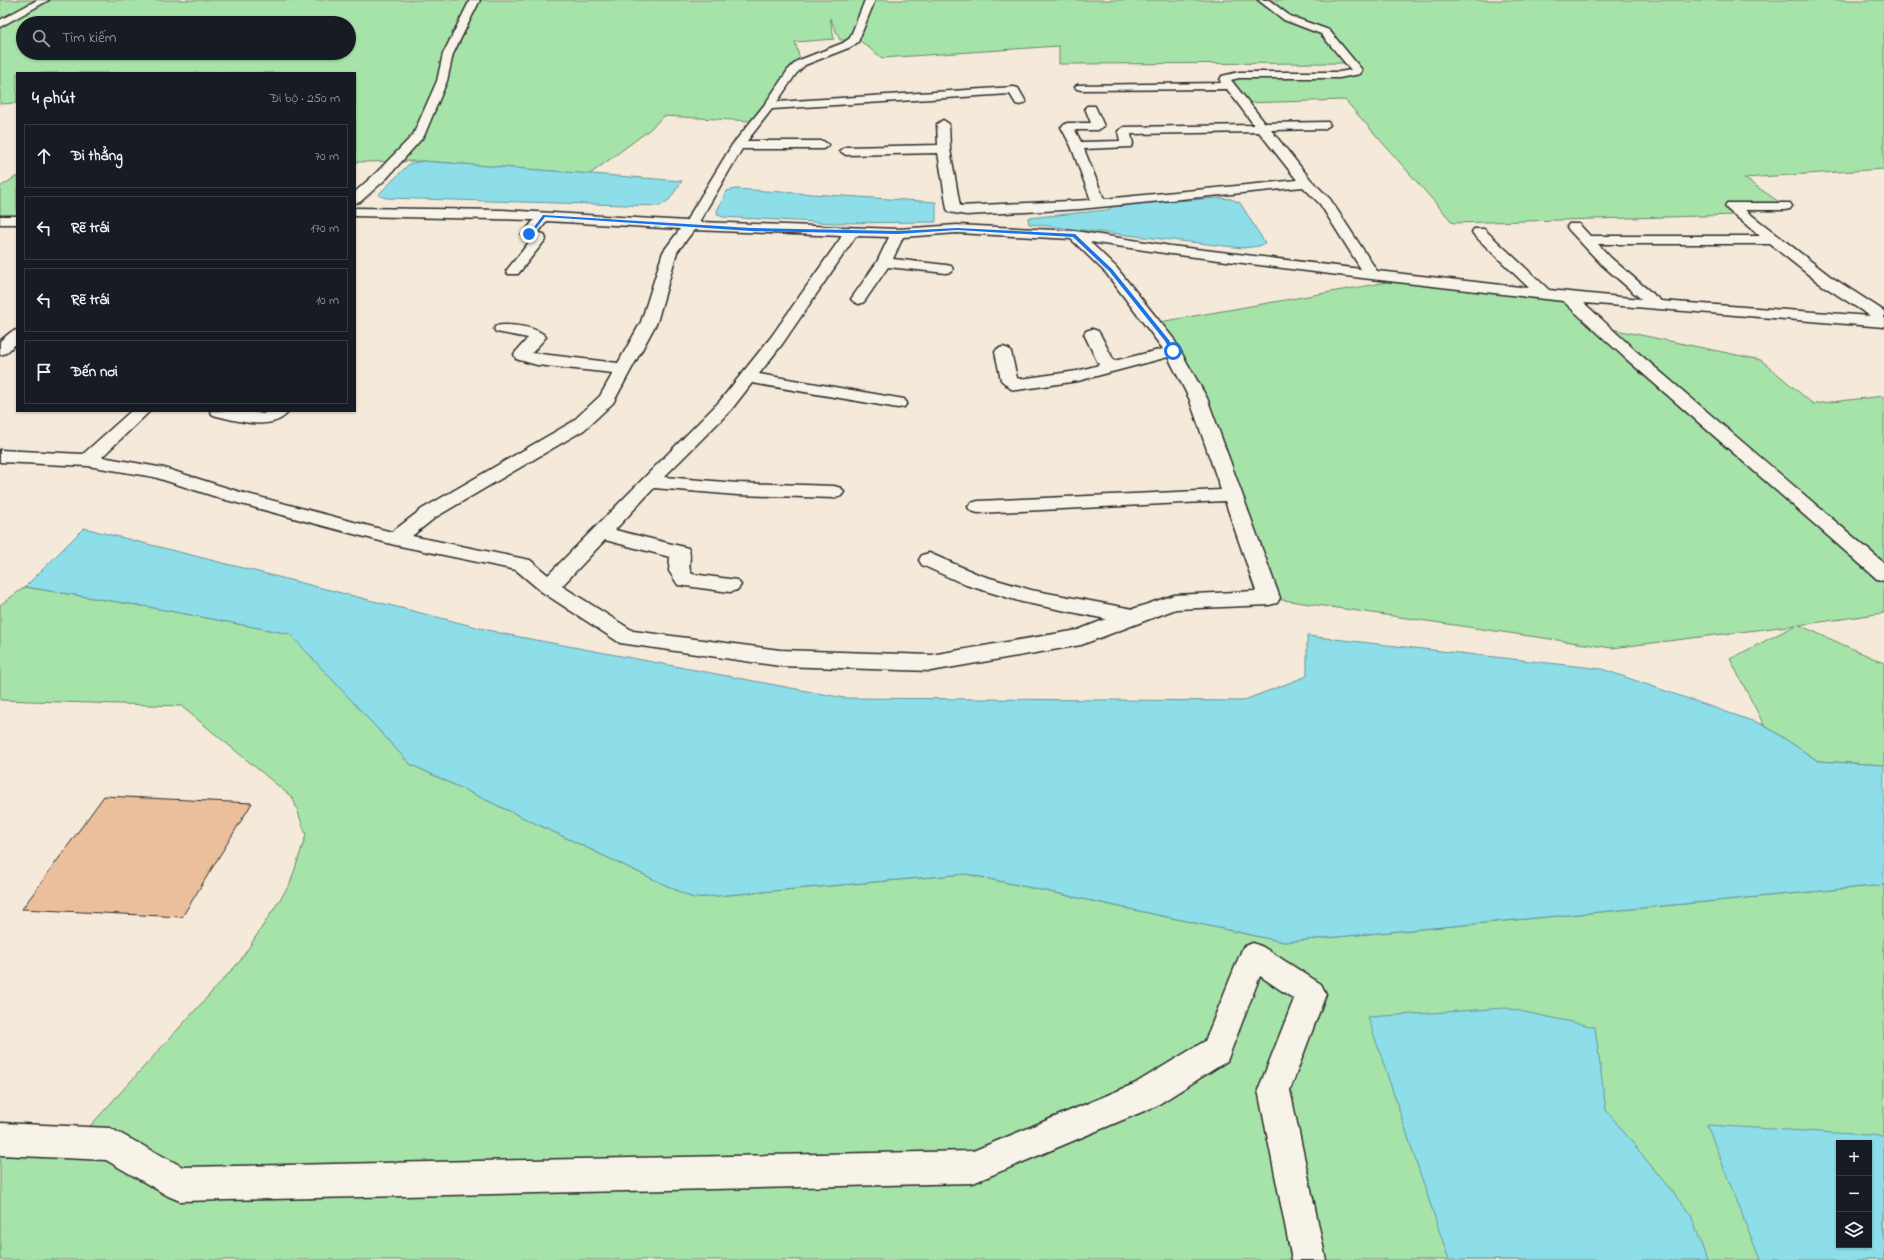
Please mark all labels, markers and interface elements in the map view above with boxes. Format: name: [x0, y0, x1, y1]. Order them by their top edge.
search box: [16, 16, 356, 60]
icon: search: [30, 27, 52, 49]
text: Tìm kiếm: [62, 27, 116, 49]
text: 4 phút: [32, 86, 75, 111]
text: Đi bộ · 250 m: [270, 89, 340, 108]
icon: ahead: [33, 145, 55, 167]
text: Đi thẳng: [71, 145, 123, 167]
text: 70 m: [315, 147, 339, 166]
icon: left: [33, 217, 55, 239]
text: Rẽ trái: [71, 217, 110, 239]
text: 170 m: [311, 219, 339, 238]
route end: [520, 225, 538, 243]
icon: left: [33, 289, 55, 311]
text: Rẽ trái: [71, 289, 110, 311]
text: 10 m: [316, 291, 339, 310]
route start: [1164, 342, 1182, 360]
icon: arrive: [33, 361, 55, 383]
text: Đến nơi: [71, 361, 118, 383]
map controls: [1836, 1140, 1872, 1248]
button: +: [1836, 1140, 1872, 1176]
button: −: [1836, 1176, 1872, 1212]
button: layers: [1836, 1212, 1872, 1248]

